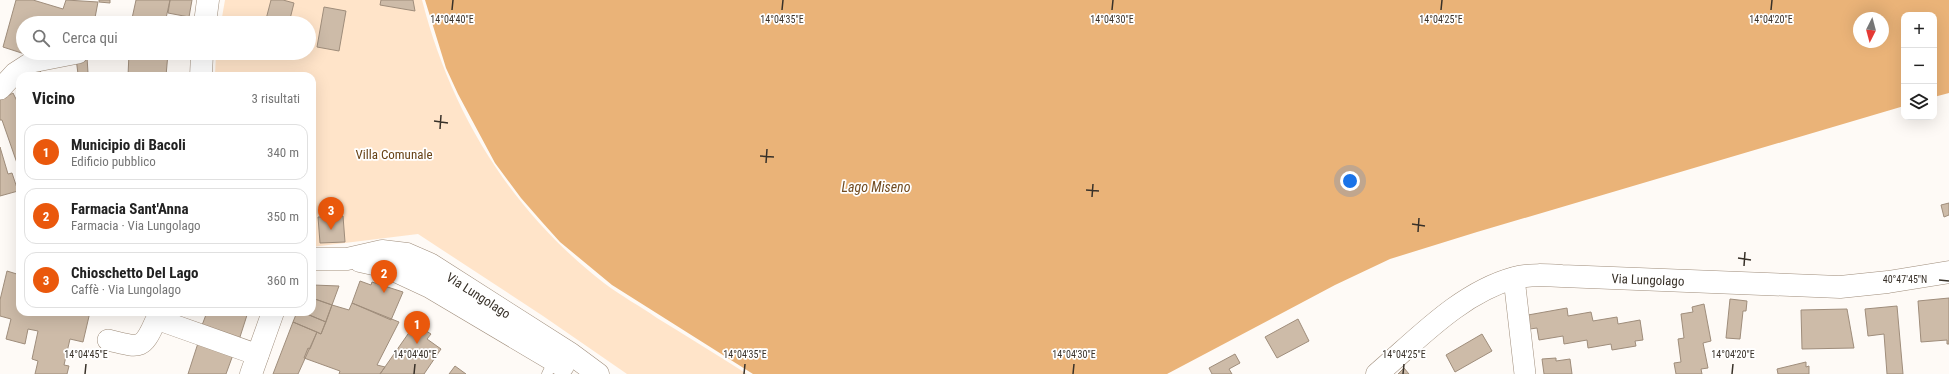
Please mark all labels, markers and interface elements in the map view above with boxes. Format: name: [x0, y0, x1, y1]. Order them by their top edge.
north arrow: [1853, 12, 1889, 48]
map controls: [1901, 12, 1937, 120]
button: +: [1901, 12, 1937, 48]
text: 14°04'40"E: [430, 14, 474, 25]
text: 14°04'35"E: [760, 14, 804, 25]
text: 14°04'30"E: [1090, 14, 1134, 25]
text: 14°04'25"E: [1419, 14, 1463, 25]
text: 14°04'20"E: [1749, 14, 1793, 25]
search box: [16, 16, 316, 60]
icon: search: [30, 27, 52, 49]
text: Cerca qui: [62, 29, 118, 47]
button: −: [1901, 48, 1937, 84]
button: layers: [1901, 84, 1937, 120]
text: Vicino: [32, 88, 75, 108]
text: 3 risultati: [252, 91, 300, 106]
text: Municipio di Bacoli: [71, 136, 186, 154]
text: 1: [43, 145, 49, 160]
text: 340 m: [267, 145, 299, 160]
park label: Villa Comunale: [355, 147, 433, 162]
text: Edificio pubblico: [71, 154, 156, 169]
your location: [1340, 171, 1360, 191]
water label: Lago Miseno: [842, 179, 911, 195]
pin: 3: [318, 197, 344, 230]
text: Farmacia Sant'Anna: [71, 200, 188, 218]
text: 2: [43, 209, 49, 224]
text: 350 m: [267, 209, 299, 224]
text: Farmacia · Via Lungolago: [71, 218, 201, 233]
pin: 2: [371, 260, 397, 293]
text: Chioschetto Del Lago: [71, 264, 199, 282]
street label: Via Lungolago: [444, 269, 514, 321]
street label: Via Lungolago: [1611, 270, 1685, 288]
text: 3: [43, 273, 49, 288]
text: 360 m: [267, 273, 299, 288]
text: 40°47'45"N: [1883, 274, 1927, 285]
text: Caffè · Via Lungolago: [71, 282, 181, 297]
pin: 1: [404, 311, 430, 344]
text: 14°04'45"E: [64, 349, 108, 360]
text: 14°04'40"E: [393, 349, 437, 360]
text: 14°04'35"E: [723, 349, 767, 360]
text: 14°04'30"E: [1052, 349, 1096, 360]
text: 14°04'25"E: [1382, 349, 1426, 360]
text: 14°04'20"E: [1711, 349, 1755, 360]

